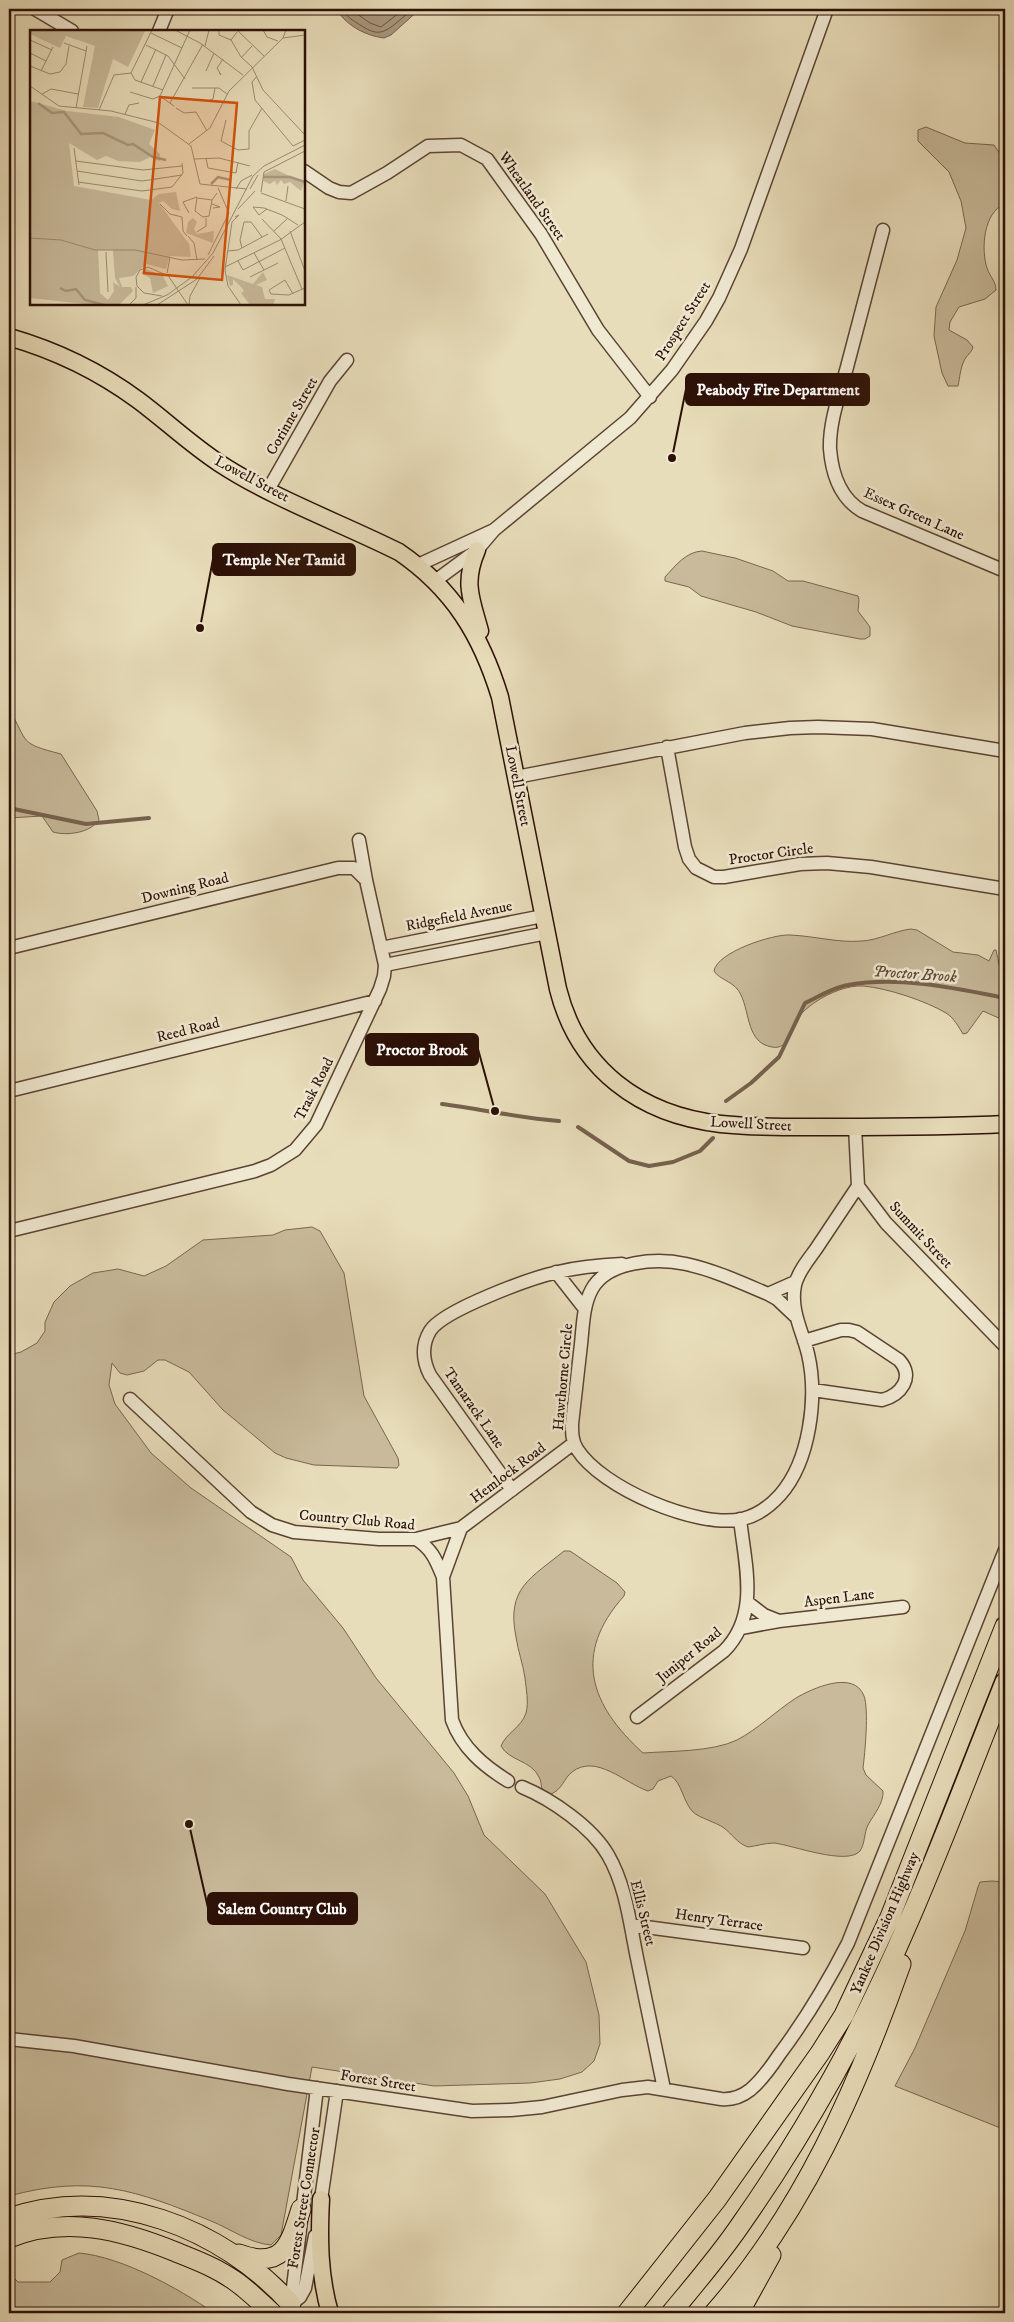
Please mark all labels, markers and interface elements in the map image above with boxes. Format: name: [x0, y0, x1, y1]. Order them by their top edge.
inset map: [30, 30, 305, 305]
street label: Wheatland Street: [494, 147, 570, 244]
street label: Prospect Street: [651, 278, 715, 364]
street label: Corinne Street: [262, 373, 322, 459]
callout: Peabody Fire Department: [686, 374, 869, 405]
text: Peabody Fire Department: [696, 380, 860, 400]
street label: Lowell Street: [212, 451, 293, 507]
street label: Essex Green Lane: [861, 483, 967, 545]
callout: Temple Ner Tamid: [213, 544, 355, 575]
text: Temple Ner Tamid: [222, 550, 346, 570]
street label: Lowell Street: [501, 744, 535, 828]
street label: Proctor Circle: [727, 839, 815, 869]
street label: Downing Road: [139, 868, 231, 908]
street label: Ridgefield Avenue: [404, 896, 514, 936]
water label: Proctor Brook: [873, 961, 958, 987]
street label: Reed Road: [155, 1013, 222, 1047]
callout: Proctor Brook: [366, 1034, 478, 1065]
text: Proctor Brook: [376, 1040, 469, 1060]
street label: Trask Road: [290, 1054, 338, 1124]
street label: Lowell Street: [710, 1112, 792, 1136]
street label: Summit Street: [885, 1197, 957, 1273]
street label: Hawthorne Circle: [549, 1323, 577, 1431]
street label: Tamarack Lane: [439, 1364, 509, 1452]
street label: Hemlock Road: [466, 1438, 550, 1508]
street label: Country Club Road: [298, 1505, 416, 1535]
street label: Aspen Lane: [803, 1584, 875, 1612]
street label: Juniper Road: [651, 1623, 726, 1688]
street label: Yankee Division Highway: [846, 1848, 924, 1997]
street label: Ellis Street: [626, 1878, 660, 1948]
callout: Salem Country Club: [208, 1893, 357, 1924]
text: Salem Country Club: [217, 1899, 347, 1919]
street label: Henry Terrace: [674, 1904, 764, 1936]
street label: Forest Street: [339, 2066, 417, 2096]
street label: Forest Street Connector: [283, 2126, 325, 2270]

